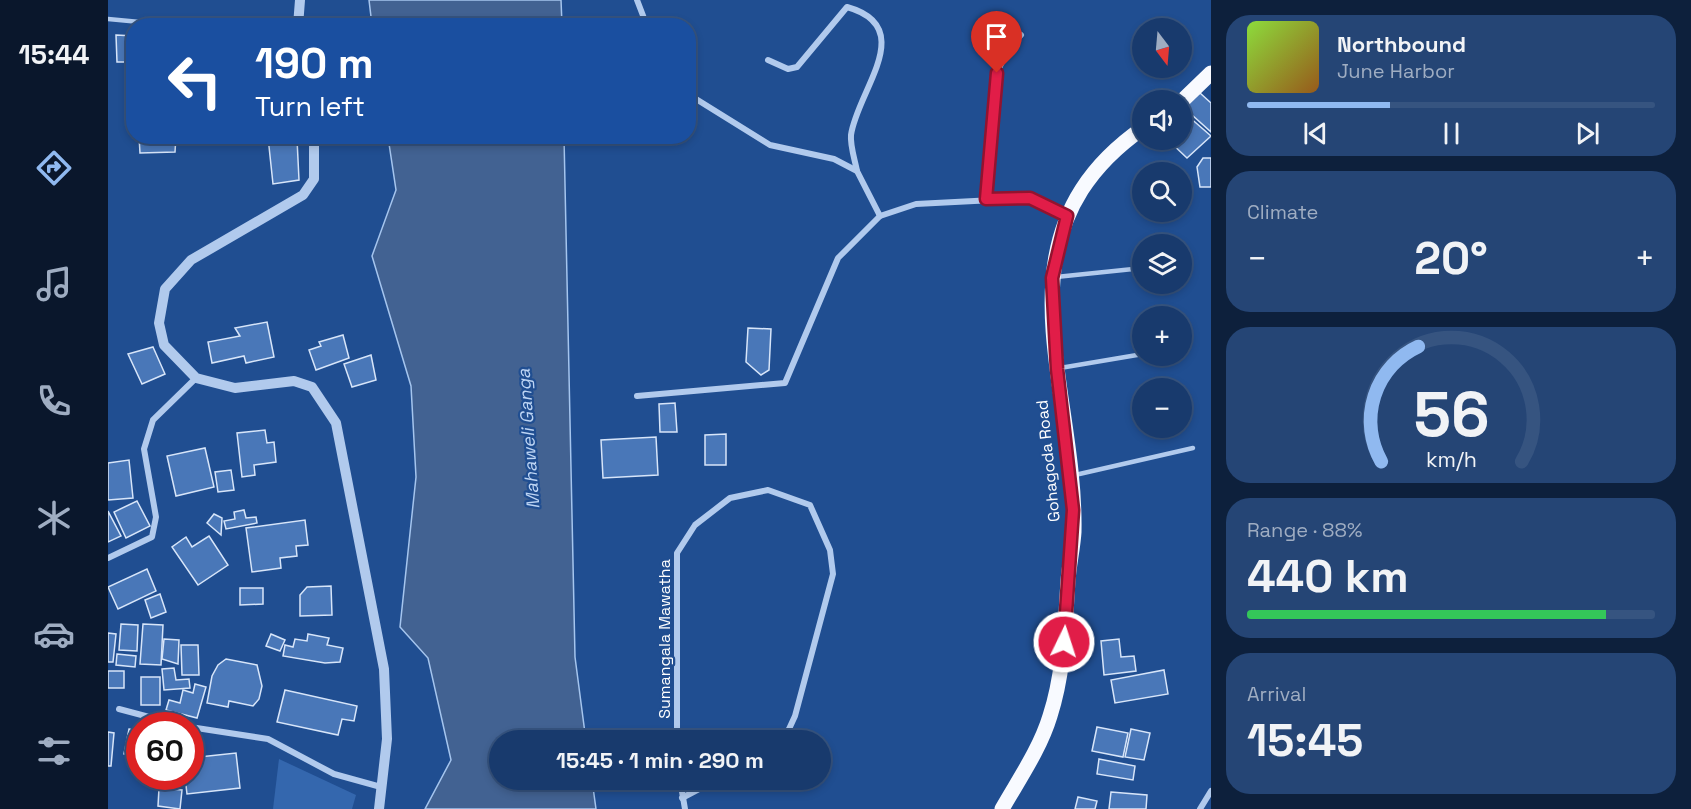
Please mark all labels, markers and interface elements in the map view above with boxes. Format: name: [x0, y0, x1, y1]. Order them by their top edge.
pin: [971, 11, 1022, 73]
north arrow: [1132, 18, 1192, 78]
map controls: [1132, 18, 1192, 438]
icon: arrive: [980, 20, 1013, 53]
text: Northbound: [1337, 30, 1466, 58]
text: 15:44: [19, 37, 89, 72]
text: 190 m: [255, 37, 374, 90]
icon: left: [156, 42, 234, 120]
text: June Harbor: [1337, 58, 1455, 84]
text: Turn left: [255, 89, 365, 124]
button: sound: [1132, 90, 1192, 150]
icon: previous: [1299, 117, 1332, 150]
icon: pause: [1435, 117, 1468, 150]
icon: next: [1571, 117, 1604, 150]
icon: directions: [33, 147, 75, 189]
button: search: [1132, 162, 1192, 222]
text: Climate: [1247, 199, 1318, 225]
text: 20°: [1414, 230, 1488, 287]
button: layers: [1132, 234, 1192, 294]
text: −: [1247, 238, 1267, 280]
text: +: [1635, 238, 1655, 280]
icon: music: [33, 263, 75, 305]
button: +: [1132, 306, 1192, 366]
water label: Mahaweli Ganga: [512, 367, 544, 510]
text: 56: [1413, 375, 1489, 454]
button: −: [1132, 378, 1192, 438]
icon: phone: [33, 380, 75, 422]
street label: Gohagoda Road: [1031, 399, 1065, 523]
text: km/h: [1425, 446, 1477, 473]
icon: climate: [33, 497, 75, 539]
text: Range · 88%: [1247, 517, 1362, 543]
text: 440 km: [1247, 548, 1409, 605]
street label: Sumangala Mawatha: [654, 559, 675, 719]
position arrow: [1032, 610, 1096, 674]
icon: car: [33, 613, 75, 655]
text: Arrival: [1247, 681, 1306, 707]
speed limit sign: 60: [126, 712, 204, 790]
text: 15:45: [1247, 712, 1363, 769]
icon: filters: [33, 730, 75, 772]
text: 15:45 · 1 min · 290 m: [556, 746, 764, 774]

